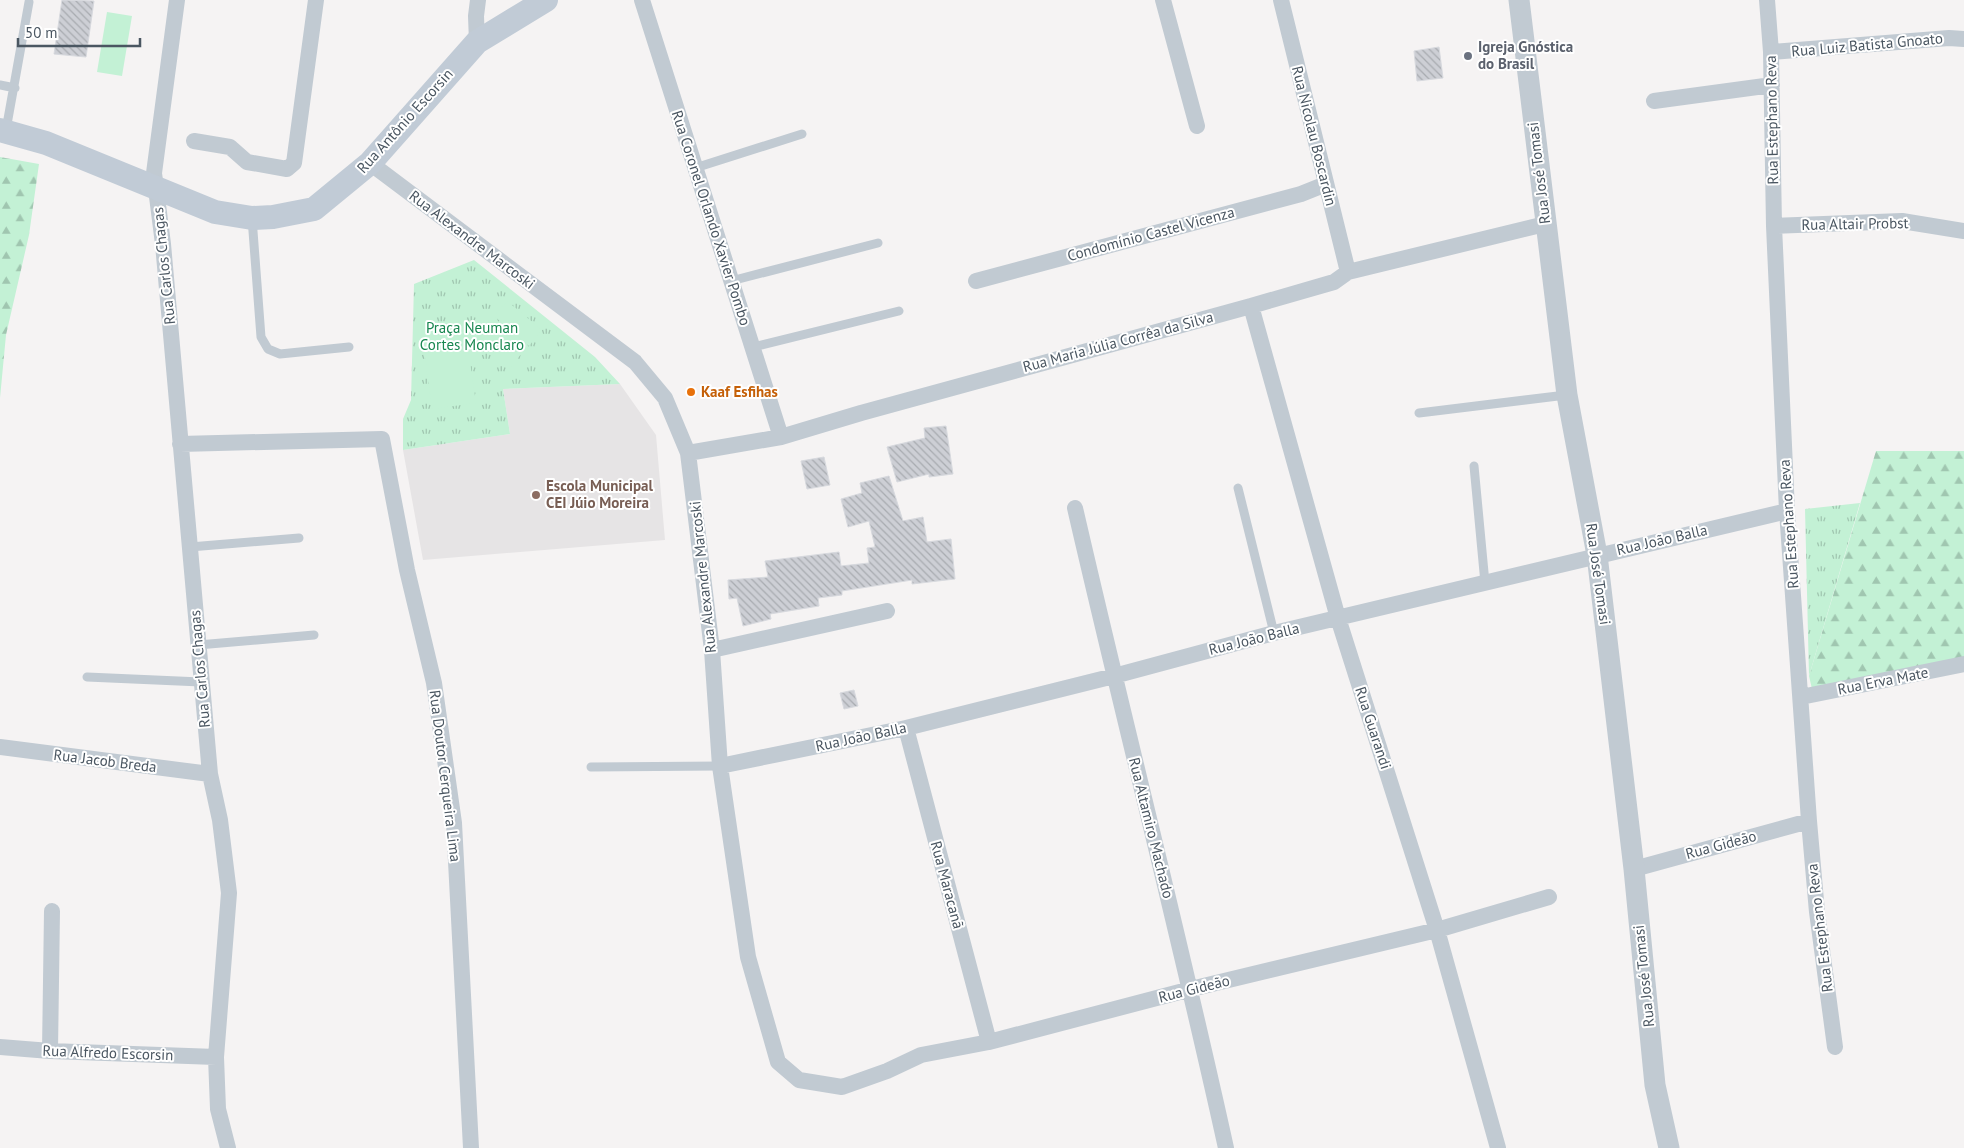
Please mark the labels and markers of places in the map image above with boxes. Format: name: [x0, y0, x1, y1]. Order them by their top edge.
place label: Igreja Gnóstica do Brasil: [1478, 37, 1573, 73]
marker: Igreja Gnóstica do Brasil: [1462, 50, 1474, 62]
place label: Kaaf Esfihas: [701, 382, 778, 401]
marker: Kaaf Esfihas: [685, 386, 697, 398]
place label: Escola Municipal CEI Júio Moreira: [546, 476, 653, 512]
marker: Escola Municipal CEI Júio Moreira: [530, 489, 542, 501]

